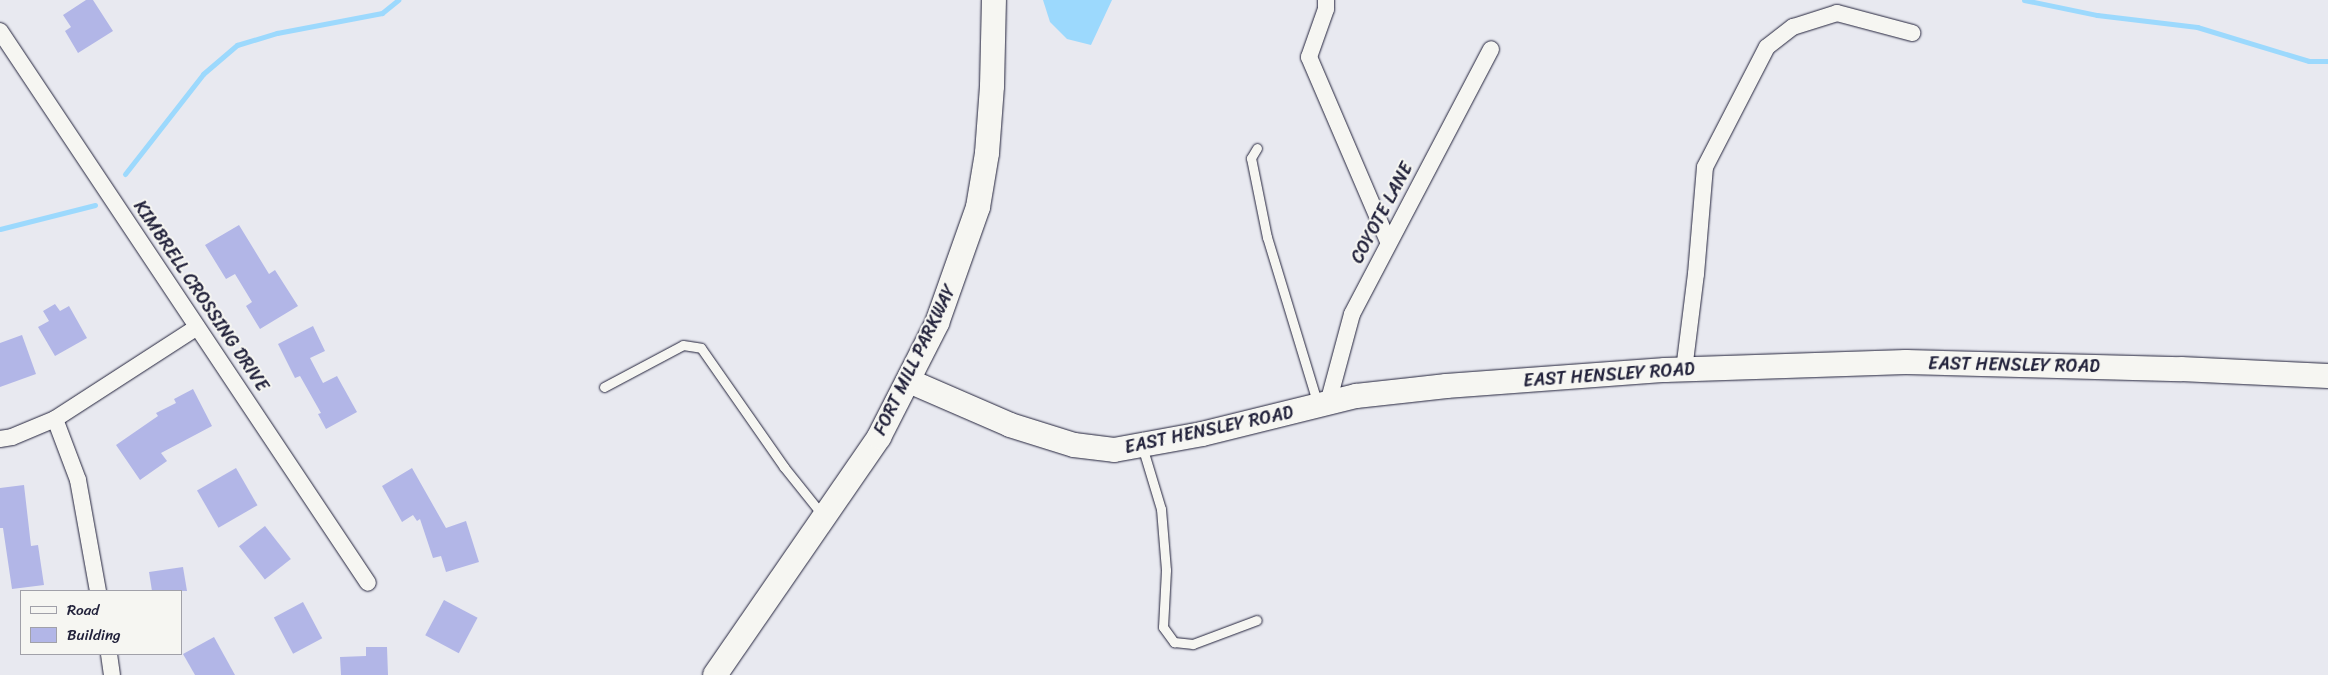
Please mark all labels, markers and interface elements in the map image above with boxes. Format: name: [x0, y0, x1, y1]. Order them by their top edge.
street label: COYOTE LANE: [1346, 159, 1418, 267]
street label: KIMBRELL CROSSING DRIVE: [129, 196, 273, 396]
street label: FORT MILL PARKWAY: [869, 281, 961, 439]
street label: EAST HENSLEY ROAD: [1929, 353, 2099, 377]
street label: EAST HENSLEY ROAD: [1523, 358, 1695, 392]
street label: EAST HENSLEY ROAD: [1123, 402, 1295, 458]
legend: [20, 590, 182, 655]
text: Road: [67, 597, 99, 623]
text: Building: [67, 622, 121, 648]

